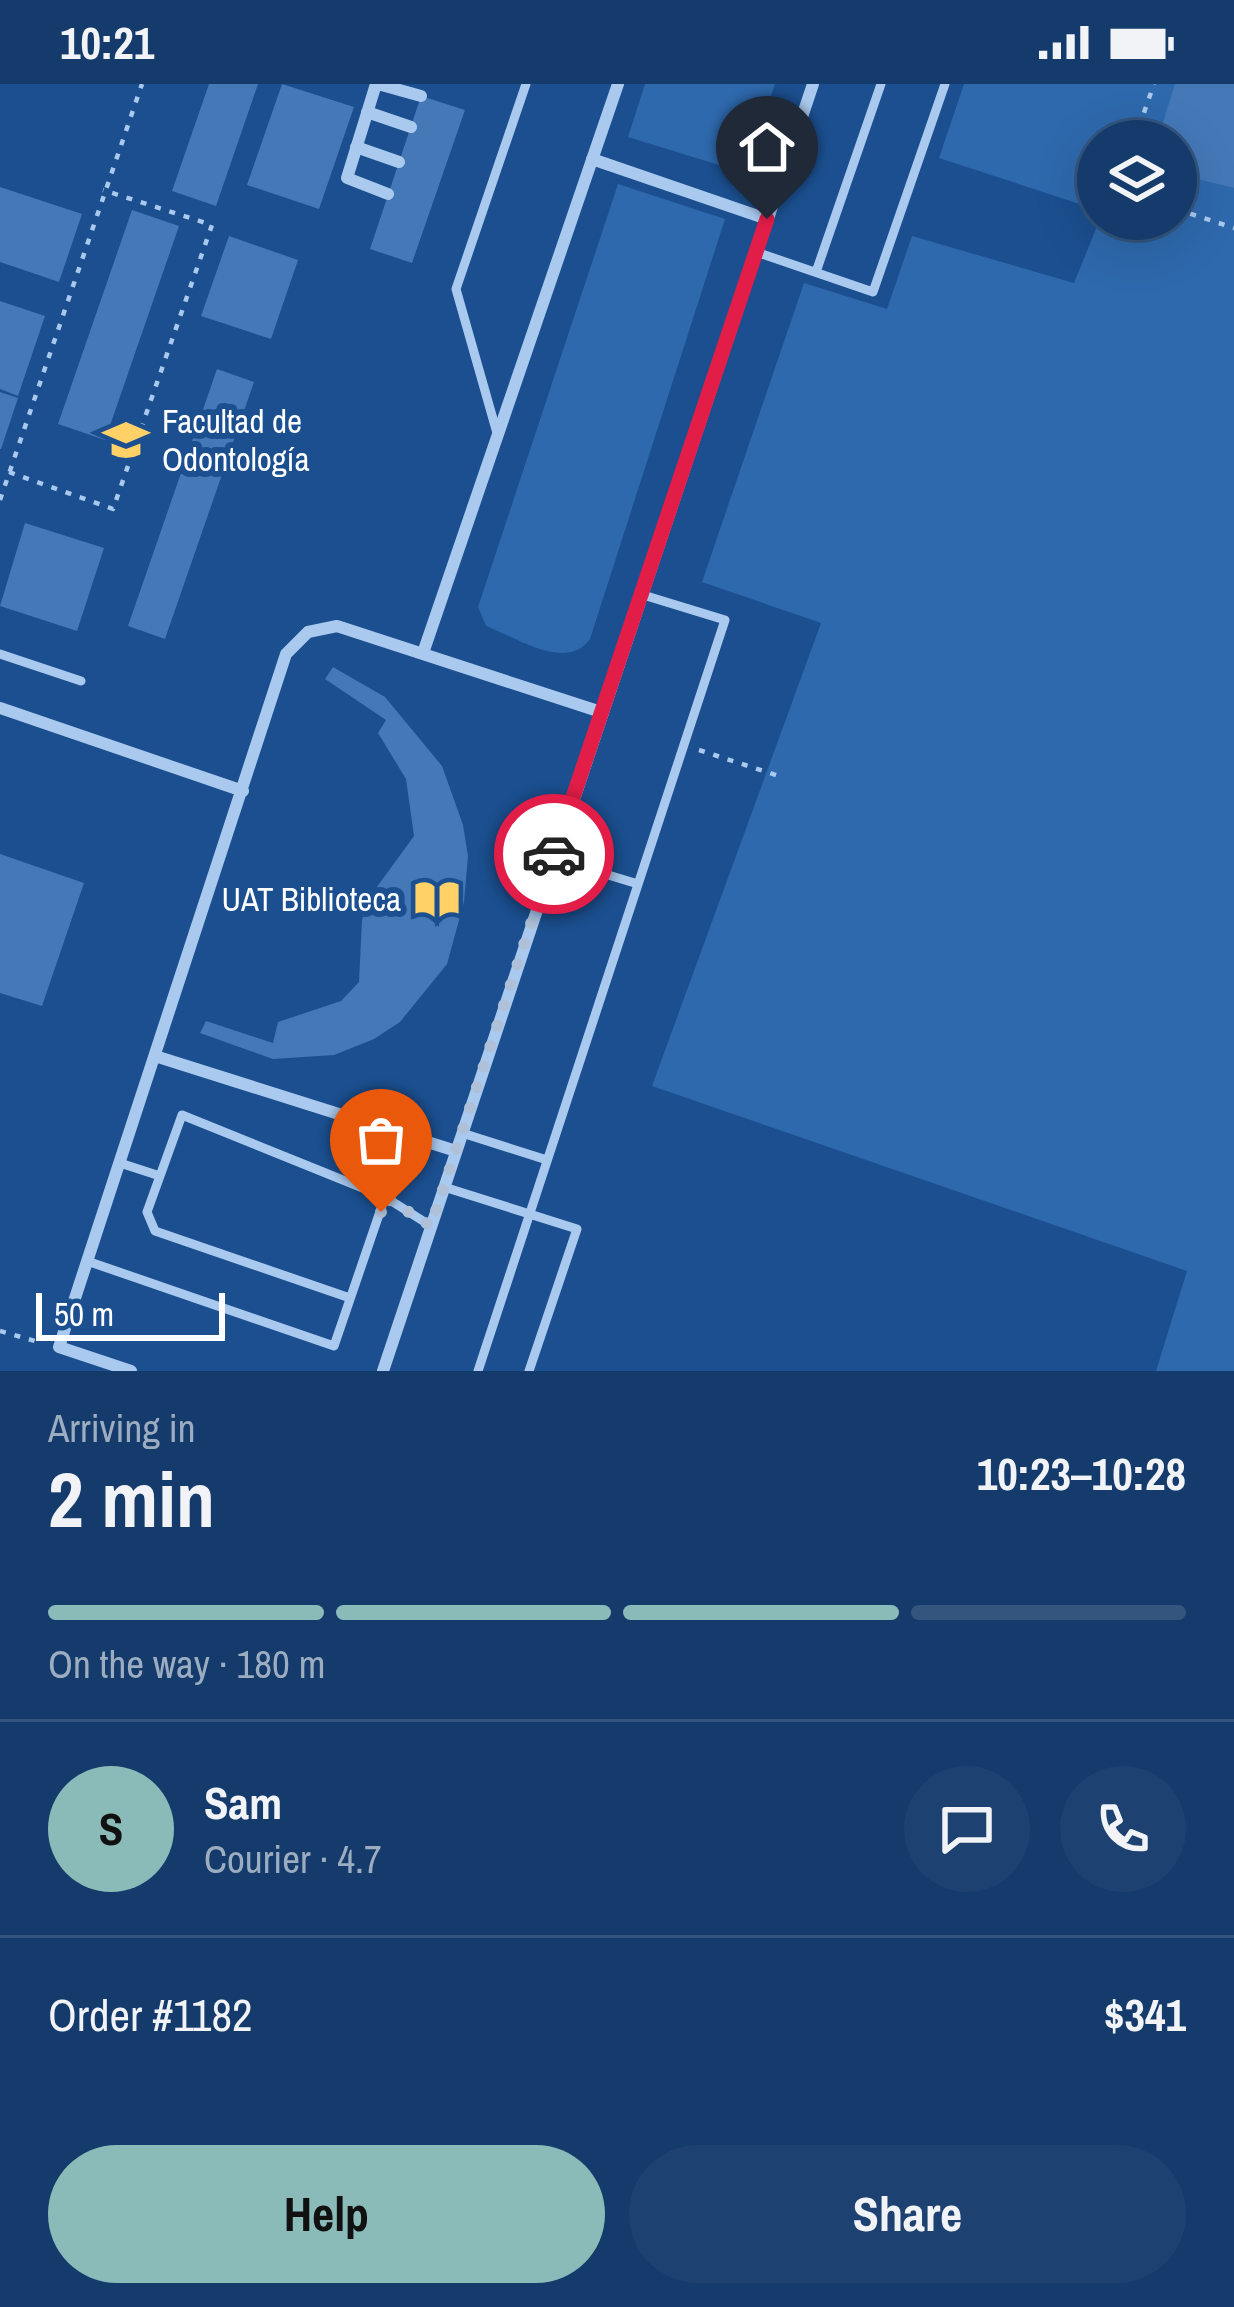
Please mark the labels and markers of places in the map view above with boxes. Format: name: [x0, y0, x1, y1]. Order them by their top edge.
pin: [716, 96, 818, 219]
place label: Facultad de Odontología: [162, 399, 309, 481]
school or university icon: Facultad de Odontología: [101, 415, 151, 465]
library icon: UAT Biblioteca: [412, 874, 462, 924]
place label: UAT Biblioteca: [221, 877, 401, 921]
pin: [330, 1089, 432, 1212]

